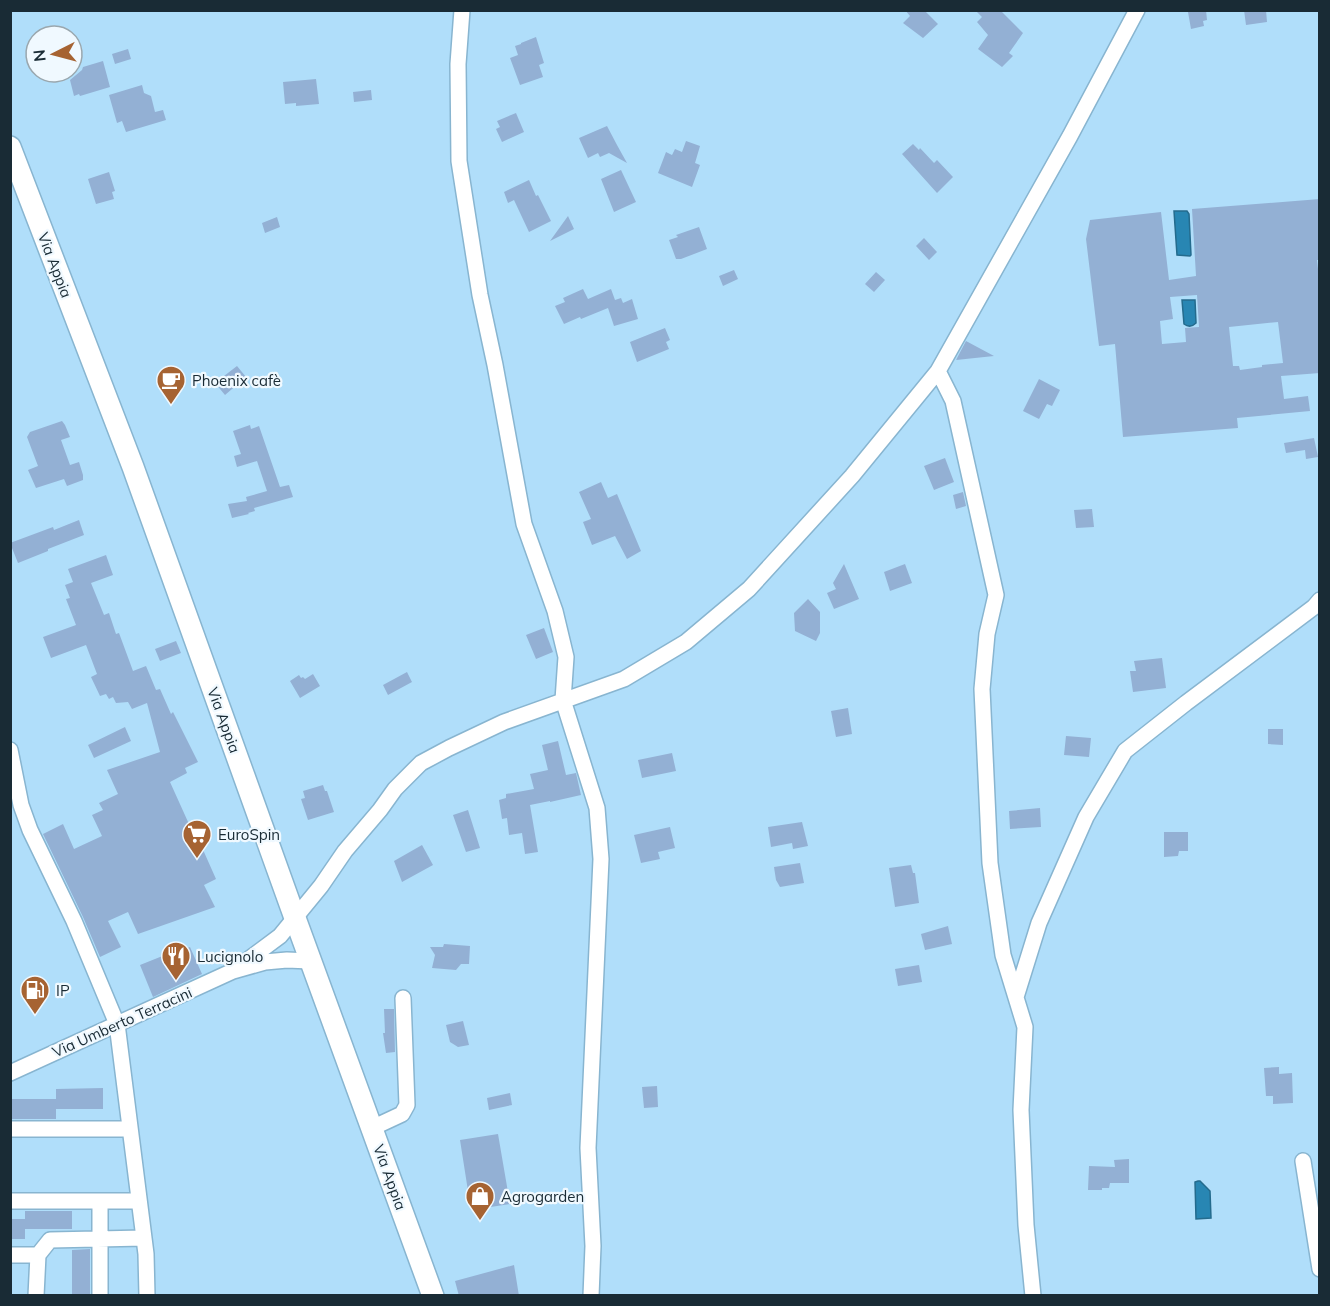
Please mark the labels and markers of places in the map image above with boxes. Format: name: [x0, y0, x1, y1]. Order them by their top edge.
cafe icon: Phoenix cafè: [155, 364, 187, 406]
place label: Phoenix cafè: [192, 371, 281, 390]
supermarket icon: EuroSpin: [181, 818, 213, 860]
place label: EuroSpin: [218, 825, 280, 844]
restaurant icon: Lucignolo: [160, 940, 192, 982]
place label: Lucignolo: [197, 947, 263, 966]
fuel station icon: IP: [19, 974, 51, 1016]
place label: IP: [56, 981, 70, 1000]
shop icon: Agrogarden: [464, 1180, 496, 1222]
place label: Agrogarden: [501, 1187, 584, 1206]

